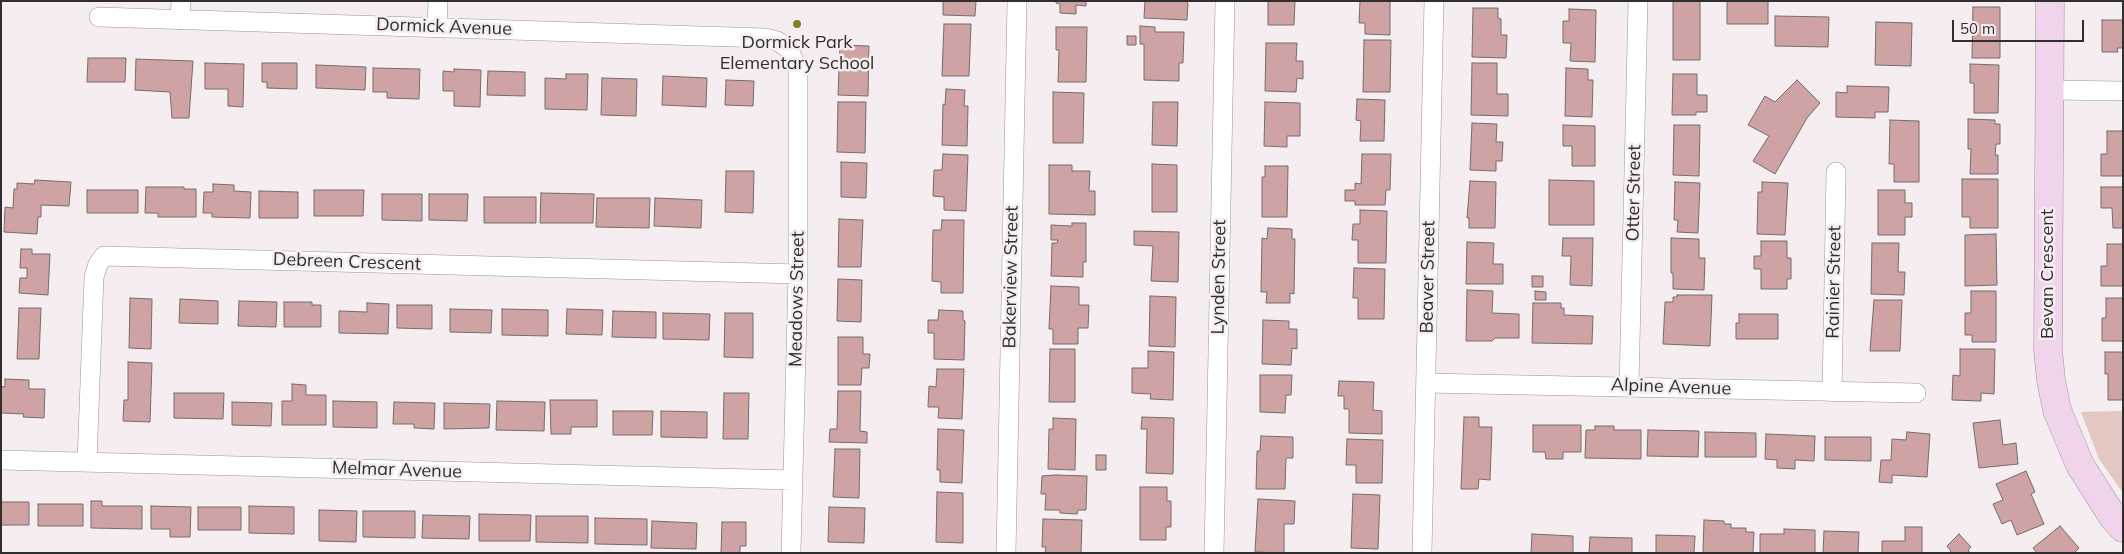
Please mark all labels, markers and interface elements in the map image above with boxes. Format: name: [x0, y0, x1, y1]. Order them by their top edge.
scale bar: [1954, 10, 2086, 42]
street label: Dormick Avenue: [376, 14, 512, 40]
marker: Dormick Park Elementary School: [791, 18, 803, 30]
text: 50 m: [1960, 19, 1995, 38]
place label: Dormick Park Elementary School: [720, 32, 874, 74]
street label: Otter Street: [1622, 144, 1646, 242]
street label: Bakerview Street: [999, 206, 1023, 348]
street label: Bevan Crescent: [2037, 209, 2059, 339]
street label: Lynden Street: [1207, 219, 1231, 335]
street label: Beaver Street: [1416, 220, 1440, 334]
street label: Rainier Street: [1822, 225, 1846, 339]
street label: Meadows Street: [785, 231, 809, 367]
street label: Debreen Crescent: [273, 249, 421, 275]
street label: Alpine Avenue: [1610, 374, 1732, 400]
street label: Melmar Avenue: [332, 457, 462, 483]

